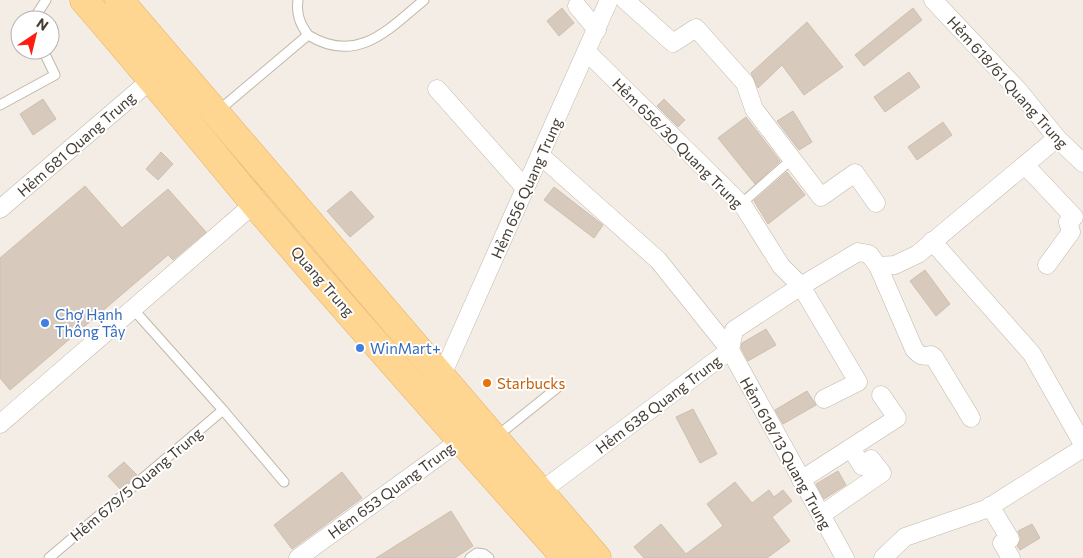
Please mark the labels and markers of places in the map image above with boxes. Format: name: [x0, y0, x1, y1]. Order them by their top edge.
place label: Chợ Hạnh Thông Tây: [55, 305, 126, 340]
marker: Chợ Hạnh Thông Tây: [39, 317, 51, 329]
place label: WinMart+: [370, 339, 441, 357]
marker: WinMart+: [354, 342, 366, 354]
place label: Starbucks: [497, 374, 565, 392]
marker: Starbucks: [481, 377, 493, 389]

